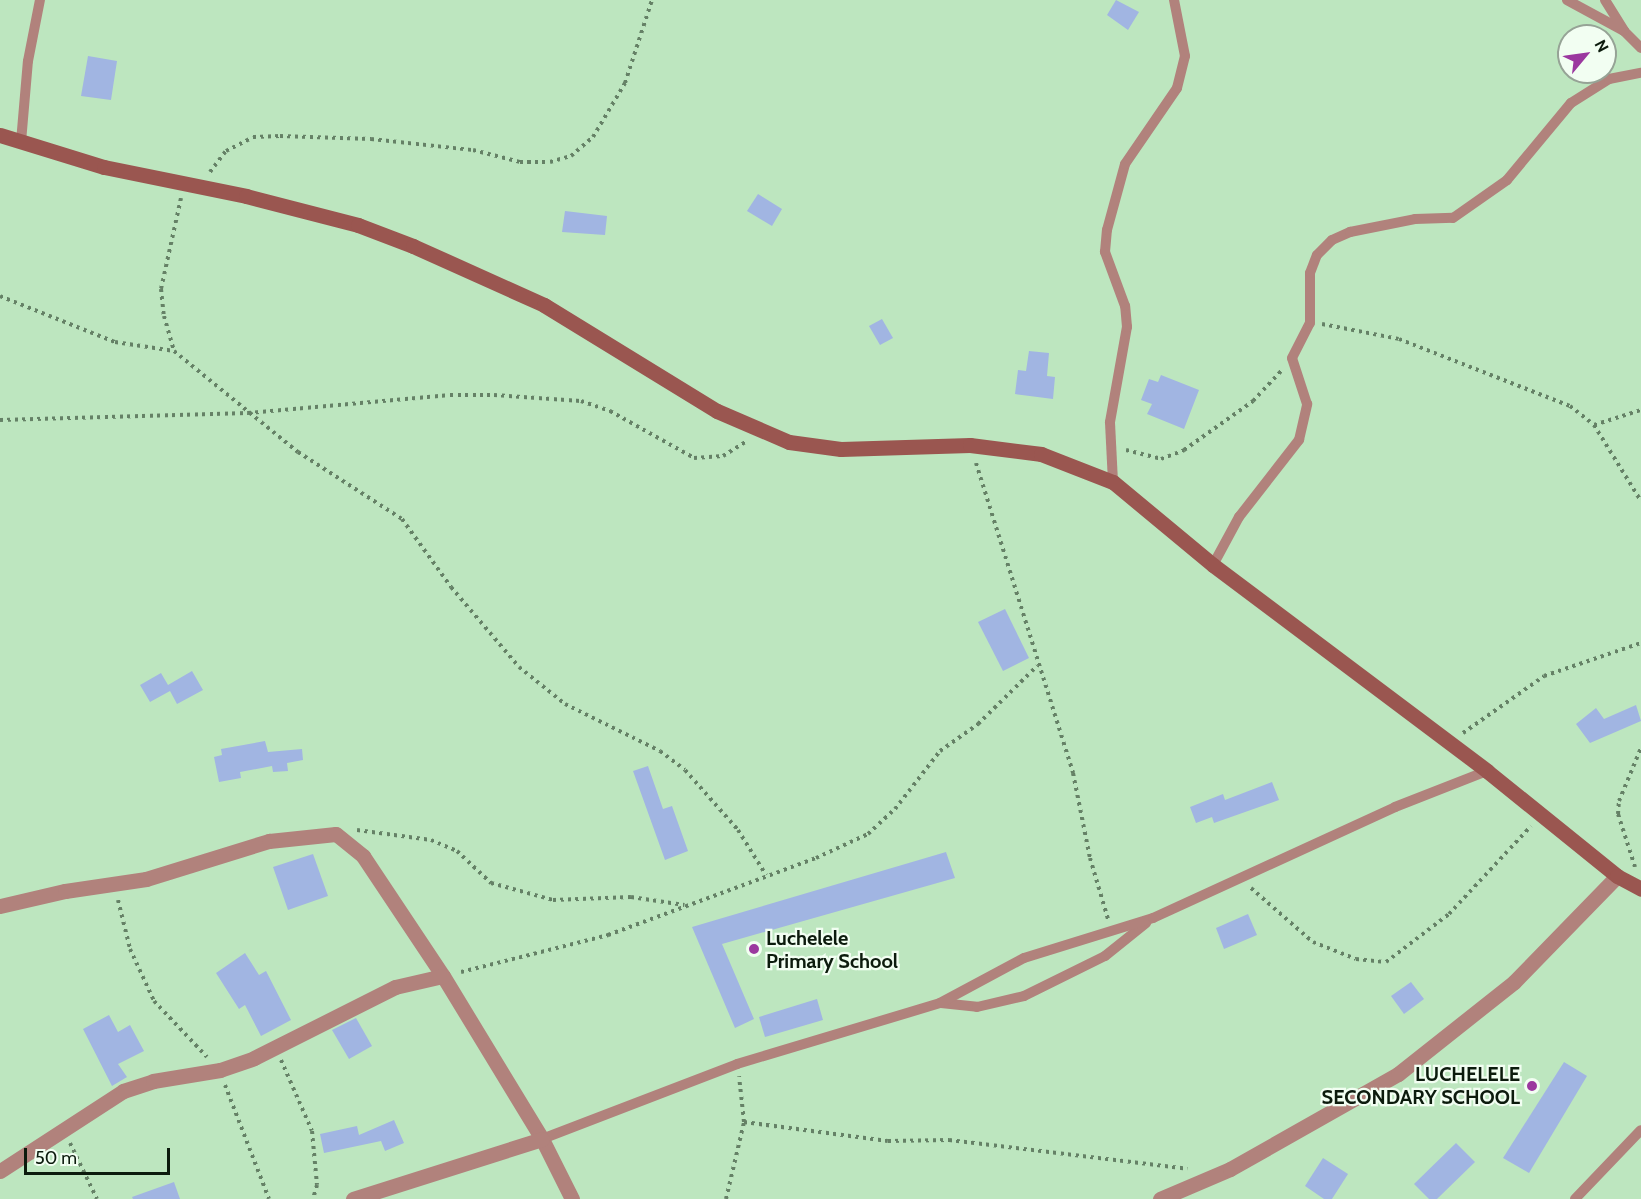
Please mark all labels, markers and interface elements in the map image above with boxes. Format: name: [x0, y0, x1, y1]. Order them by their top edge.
north arrow: [1557, 24, 1617, 84]
text: N: [1590, 36, 1612, 56]
place label: Luchelele Primary School: [766, 926, 898, 973]
marker: Luchelele Primary School: [747, 942, 761, 956]
place label: LUCHELELE SECONDARY SCHOOL: [1322, 1062, 1520, 1109]
marker: LUCHELELE SECONDARY SCHOOL: [1525, 1079, 1539, 1093]
scale bar: [27, 1136, 172, 1174]
text: 50 m: [35, 1147, 77, 1169]

